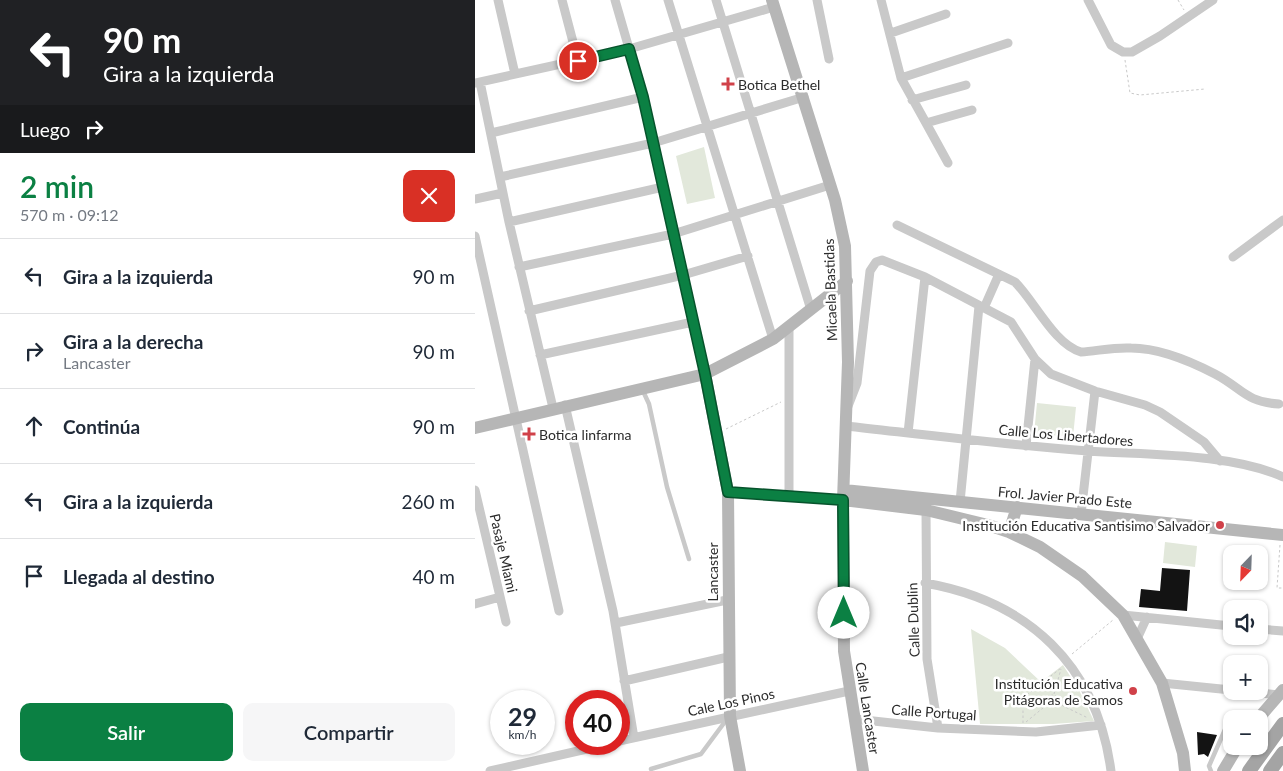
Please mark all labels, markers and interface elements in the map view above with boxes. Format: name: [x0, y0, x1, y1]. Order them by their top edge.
text: 90 m: [103, 18, 181, 60]
icon: left: [20, 20, 85, 85]
pin: [557, 40, 599, 82]
icon: arrive: [564, 47, 592, 75]
text: Gira a la izquierda: [103, 60, 274, 87]
place label: Botica Bethel: [738, 76, 820, 93]
marker: Botica Bethel: [722, 78, 734, 90]
icon: right: [80, 115, 108, 143]
text: Luego: [20, 118, 70, 141]
text: 2 min: [20, 168, 94, 204]
button: close: [403, 170, 455, 222]
text: 570 m · 09:12: [20, 205, 119, 224]
street label: Micaela Bastidas: [820, 238, 840, 342]
icon: left: [20, 262, 48, 290]
text: Gira a la izquierda: [63, 265, 213, 288]
text: 90 m: [412, 265, 455, 288]
text: Gira a la derecha: [63, 330, 203, 353]
icon: right: [20, 337, 48, 365]
text: 90 m: [412, 340, 455, 363]
text: Lancaster: [63, 353, 131, 372]
icon: ahead: [20, 412, 48, 440]
text: Continúa: [63, 415, 140, 438]
text: 90 m: [412, 415, 455, 438]
street label: Calle Los Libertadores: [998, 421, 1134, 449]
place label: Botica linfarma: [539, 426, 631, 443]
marker: Botica linfarma: [523, 428, 535, 440]
street label: Frol. Javier Prado Este: [997, 483, 1133, 511]
icon: left: [20, 487, 48, 515]
text: Gira a la izquierda: [63, 490, 213, 513]
text: 260 m: [401, 490, 455, 513]
street label: Pasaje Miami: [487, 512, 521, 594]
place label: Institución Educativa Santisimo Salvador: [962, 517, 1210, 534]
marker: Institución Educativa Santisimo Salvador: [1214, 519, 1226, 531]
street label: Lancaster: [704, 542, 721, 602]
north arrow: [1223, 545, 1267, 590]
map controls: [1223, 545, 1268, 755]
icon: arrive: [20, 562, 48, 590]
text: Llegada al destino: [63, 565, 215, 588]
text: 40 m: [412, 565, 455, 588]
street label: Calle Dublin: [903, 582, 923, 658]
position arrow: [817, 586, 869, 638]
button: sound: [1223, 600, 1268, 645]
button: +: [1223, 655, 1268, 700]
street label: Calle Lancaster: [852, 661, 884, 755]
place label: Institución Educativa Pitágoras de Samos: [995, 675, 1123, 708]
street label: Cale Los Pinos: [686, 684, 776, 720]
marker: Institución Educativa Pitágoras de Samos: [1127, 685, 1139, 697]
speed limit sign: 40: [565, 690, 630, 755]
text: 29: [508, 701, 537, 731]
street label: Calle Portugal: [891, 701, 977, 723]
button: Salir: [20, 703, 233, 761]
button: Compartir: [243, 703, 455, 761]
button: −: [1223, 710, 1268, 755]
text: km/h: [508, 727, 537, 742]

